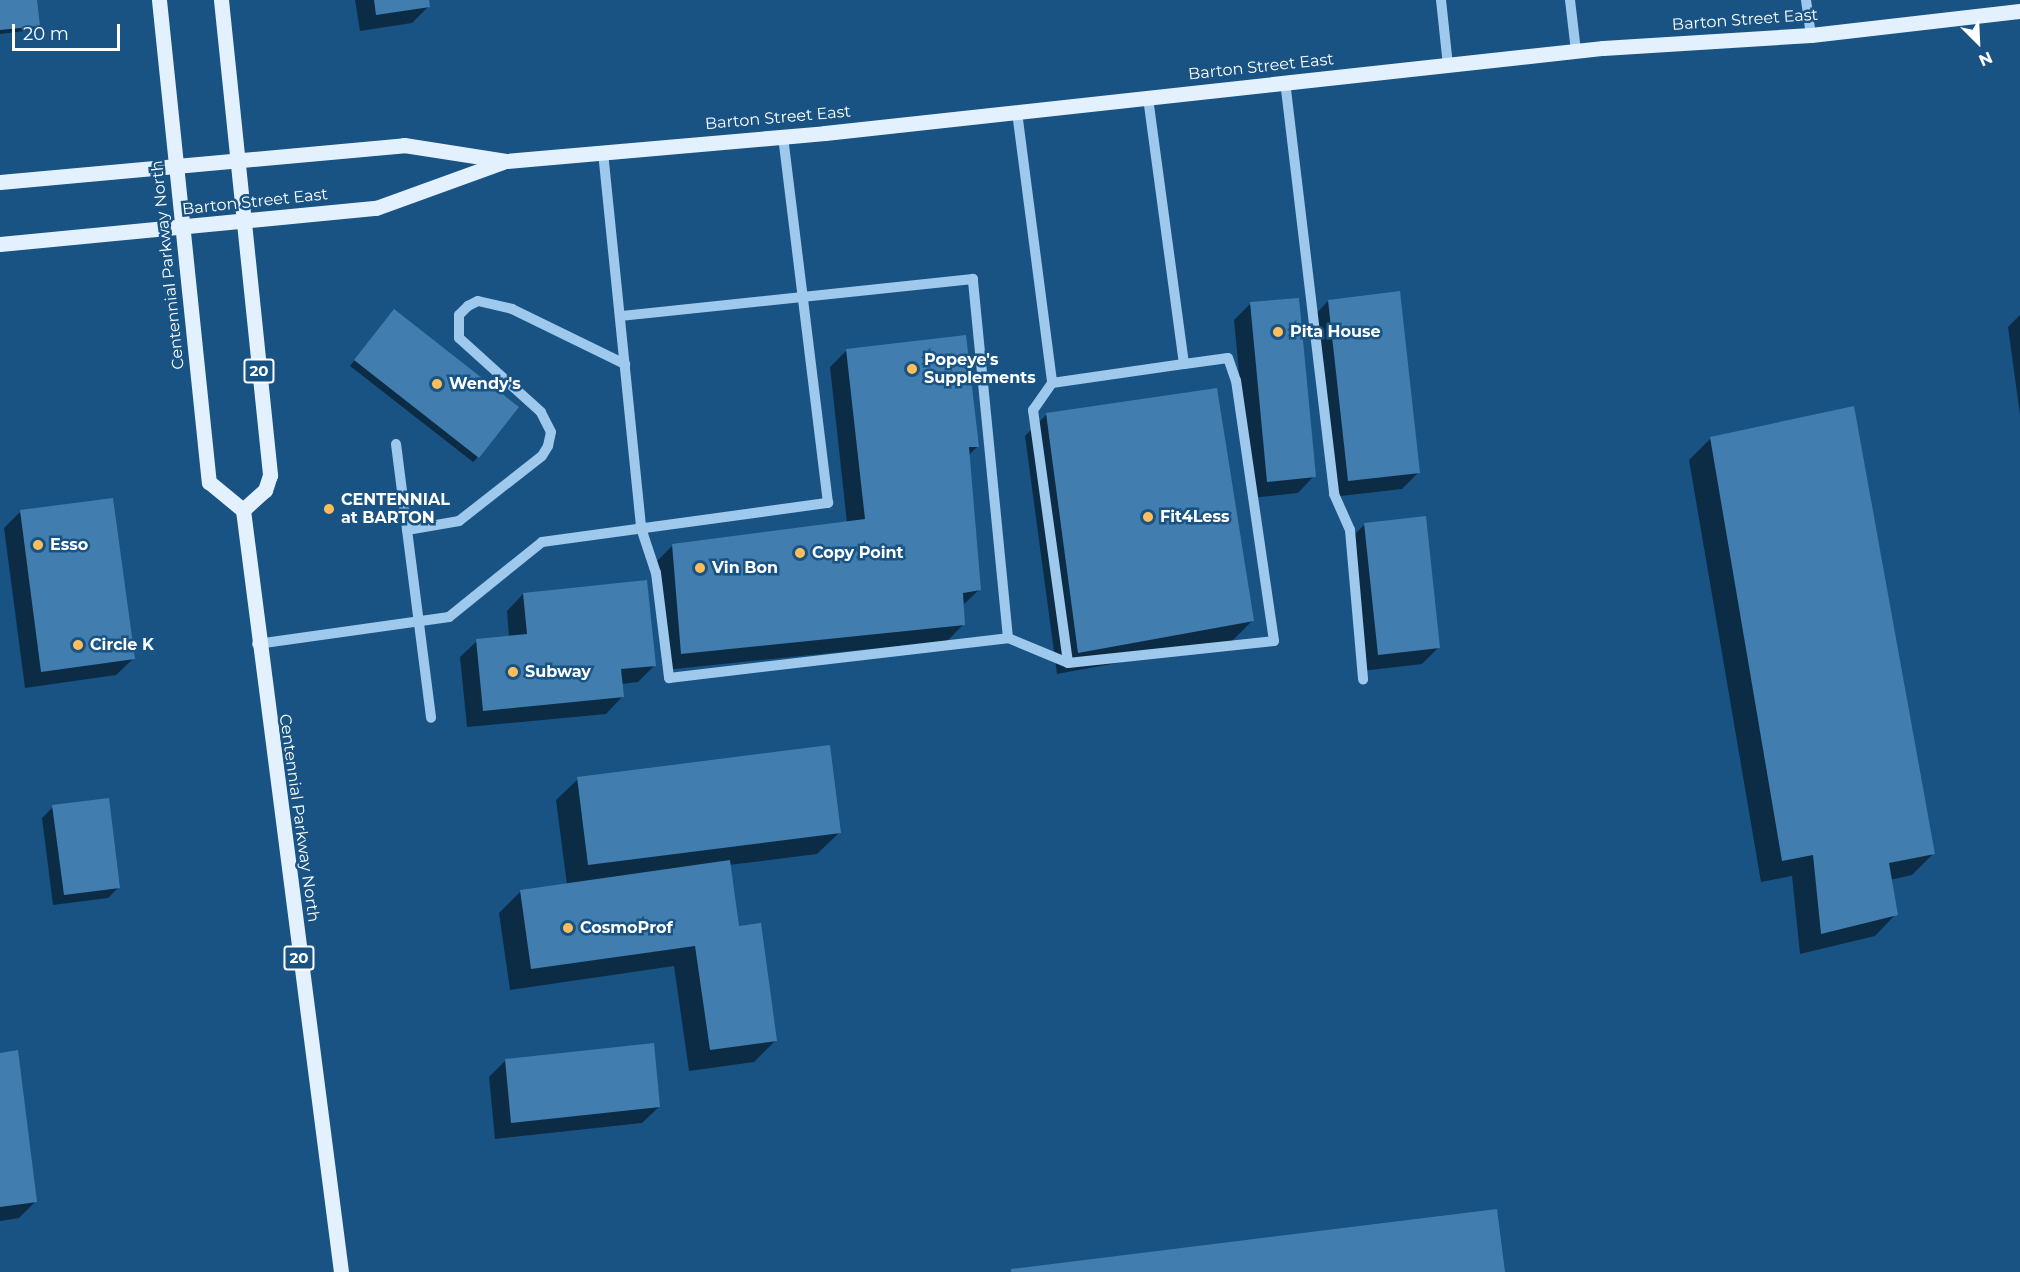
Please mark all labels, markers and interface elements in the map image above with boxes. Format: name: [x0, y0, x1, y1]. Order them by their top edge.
street label: Barton Street East: [1671, 5, 1819, 35]
scale bar: [15, 12, 123, 50]
north arrow: [1948, 12, 2008, 72]
text: 20 m: [23, 23, 69, 45]
text: N: [1976, 48, 1995, 70]
street label: Barton Street East: [1187, 50, 1335, 84]
street label: Barton Street East: [704, 102, 852, 134]
street label: Centennial Parkway North: [147, 160, 189, 370]
street label: Barton Street East: [181, 185, 329, 219]
place label: Pita House: [1290, 322, 1381, 342]
marker: Pita House: [1271, 325, 1285, 339]
place label: Popeye's Supplements: [924, 350, 1036, 388]
road number: 20: [242, 359, 276, 383]
marker: Popeye's Supplements: [905, 362, 919, 376]
place label: Wendy's: [449, 374, 521, 394]
marker: Wendy's: [430, 377, 444, 391]
place label: CENTENNIAL at BARTON: [341, 490, 450, 528]
marker: CENTENNIAL at BARTON: [322, 502, 336, 516]
place label: Fit4Less: [1160, 507, 1229, 527]
marker: Fit4Less: [1141, 510, 1155, 524]
place label: Esso: [50, 535, 88, 555]
marker: Esso: [31, 538, 45, 552]
place label: Copy Point: [812, 543, 904, 563]
marker: Copy Point: [793, 546, 807, 560]
place label: Vin Bon: [712, 558, 778, 578]
marker: Vin Bon: [693, 561, 707, 575]
place label: Circle K: [90, 635, 154, 655]
marker: Circle K: [71, 638, 85, 652]
place label: Subway: [525, 662, 591, 682]
marker: Subway: [506, 665, 520, 679]
street label: Centennial Parkway North: [275, 713, 323, 923]
place label: CosmoProf: [580, 918, 673, 938]
marker: CosmoProf: [561, 921, 575, 935]
road number: 20: [282, 946, 316, 970]

